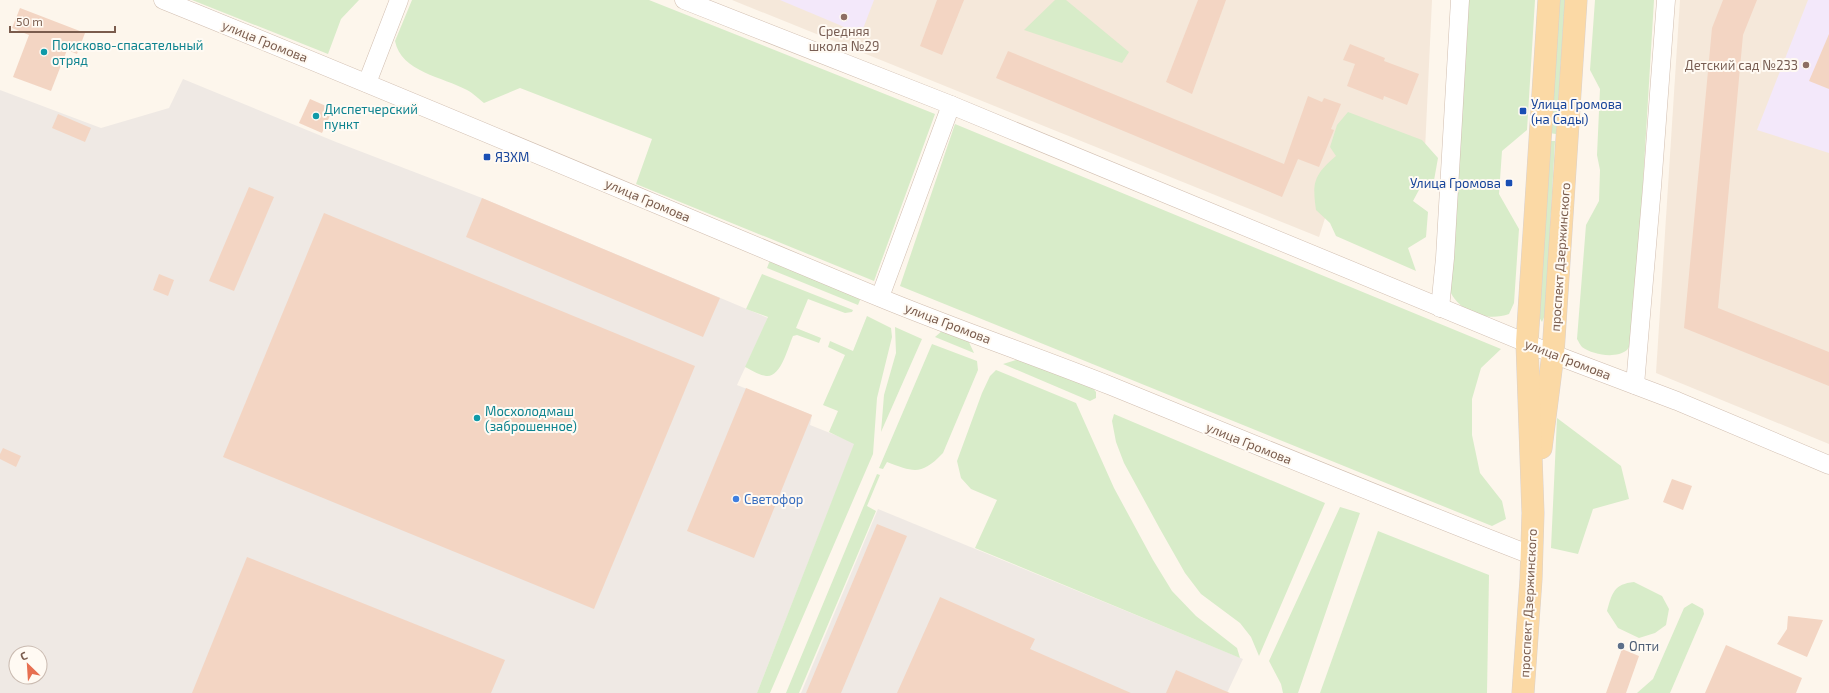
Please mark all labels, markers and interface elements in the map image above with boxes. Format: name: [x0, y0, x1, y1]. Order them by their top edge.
scale bar: [10, 8, 115, 34]
marker: Средняя школа №29: [839, 12, 849, 22]
text: 50 m: [16, 14, 43, 28]
street label: улица Громова: [220, 17, 310, 65]
place label: Средняя школа №29: [809, 23, 879, 54]
place label: Поисково-спасательный отряд: [52, 37, 203, 68]
marker: Поисково-спасательный отряд: [39, 47, 49, 57]
place label: Детский сад №233: [1685, 57, 1798, 73]
marker: Детский сад №233: [1801, 60, 1811, 70]
place label: Улица Громова (на Сады): [1531, 96, 1622, 127]
place label: Диспетчерский пункт: [324, 101, 418, 132]
marker: Улица Громова (на Сады): [1518, 106, 1528, 116]
marker: Диспетчерский пункт: [311, 111, 321, 121]
place label: ЯЗХМ: [495, 149, 530, 165]
marker: ЯЗХМ: [482, 152, 492, 162]
street label: улица Громова: [603, 175, 693, 225]
place label: Улица Громова: [1410, 175, 1501, 191]
marker: Улица Громова: [1504, 178, 1514, 188]
street label: проспект Дзержинского: [1547, 182, 1573, 332]
street label: улица Громова: [903, 299, 993, 347]
street label: улица Громова: [1523, 335, 1613, 383]
place label: Мосхолодмаш (заброшенное): [485, 403, 577, 434]
marker: Мосхолодмаш (заброшенное): [472, 413, 482, 423]
street label: улица Громова: [1204, 419, 1294, 467]
place label: Светофор: [744, 491, 803, 507]
marker: Светофор: [731, 494, 741, 504]
street label: проспект Дзержинского: [1516, 528, 1540, 678]
place label: Опти: [1629, 638, 1659, 654]
marker: Опти: [1616, 641, 1626, 651]
north arrow: [8, 645, 48, 685]
text: С: [18, 648, 30, 663]

